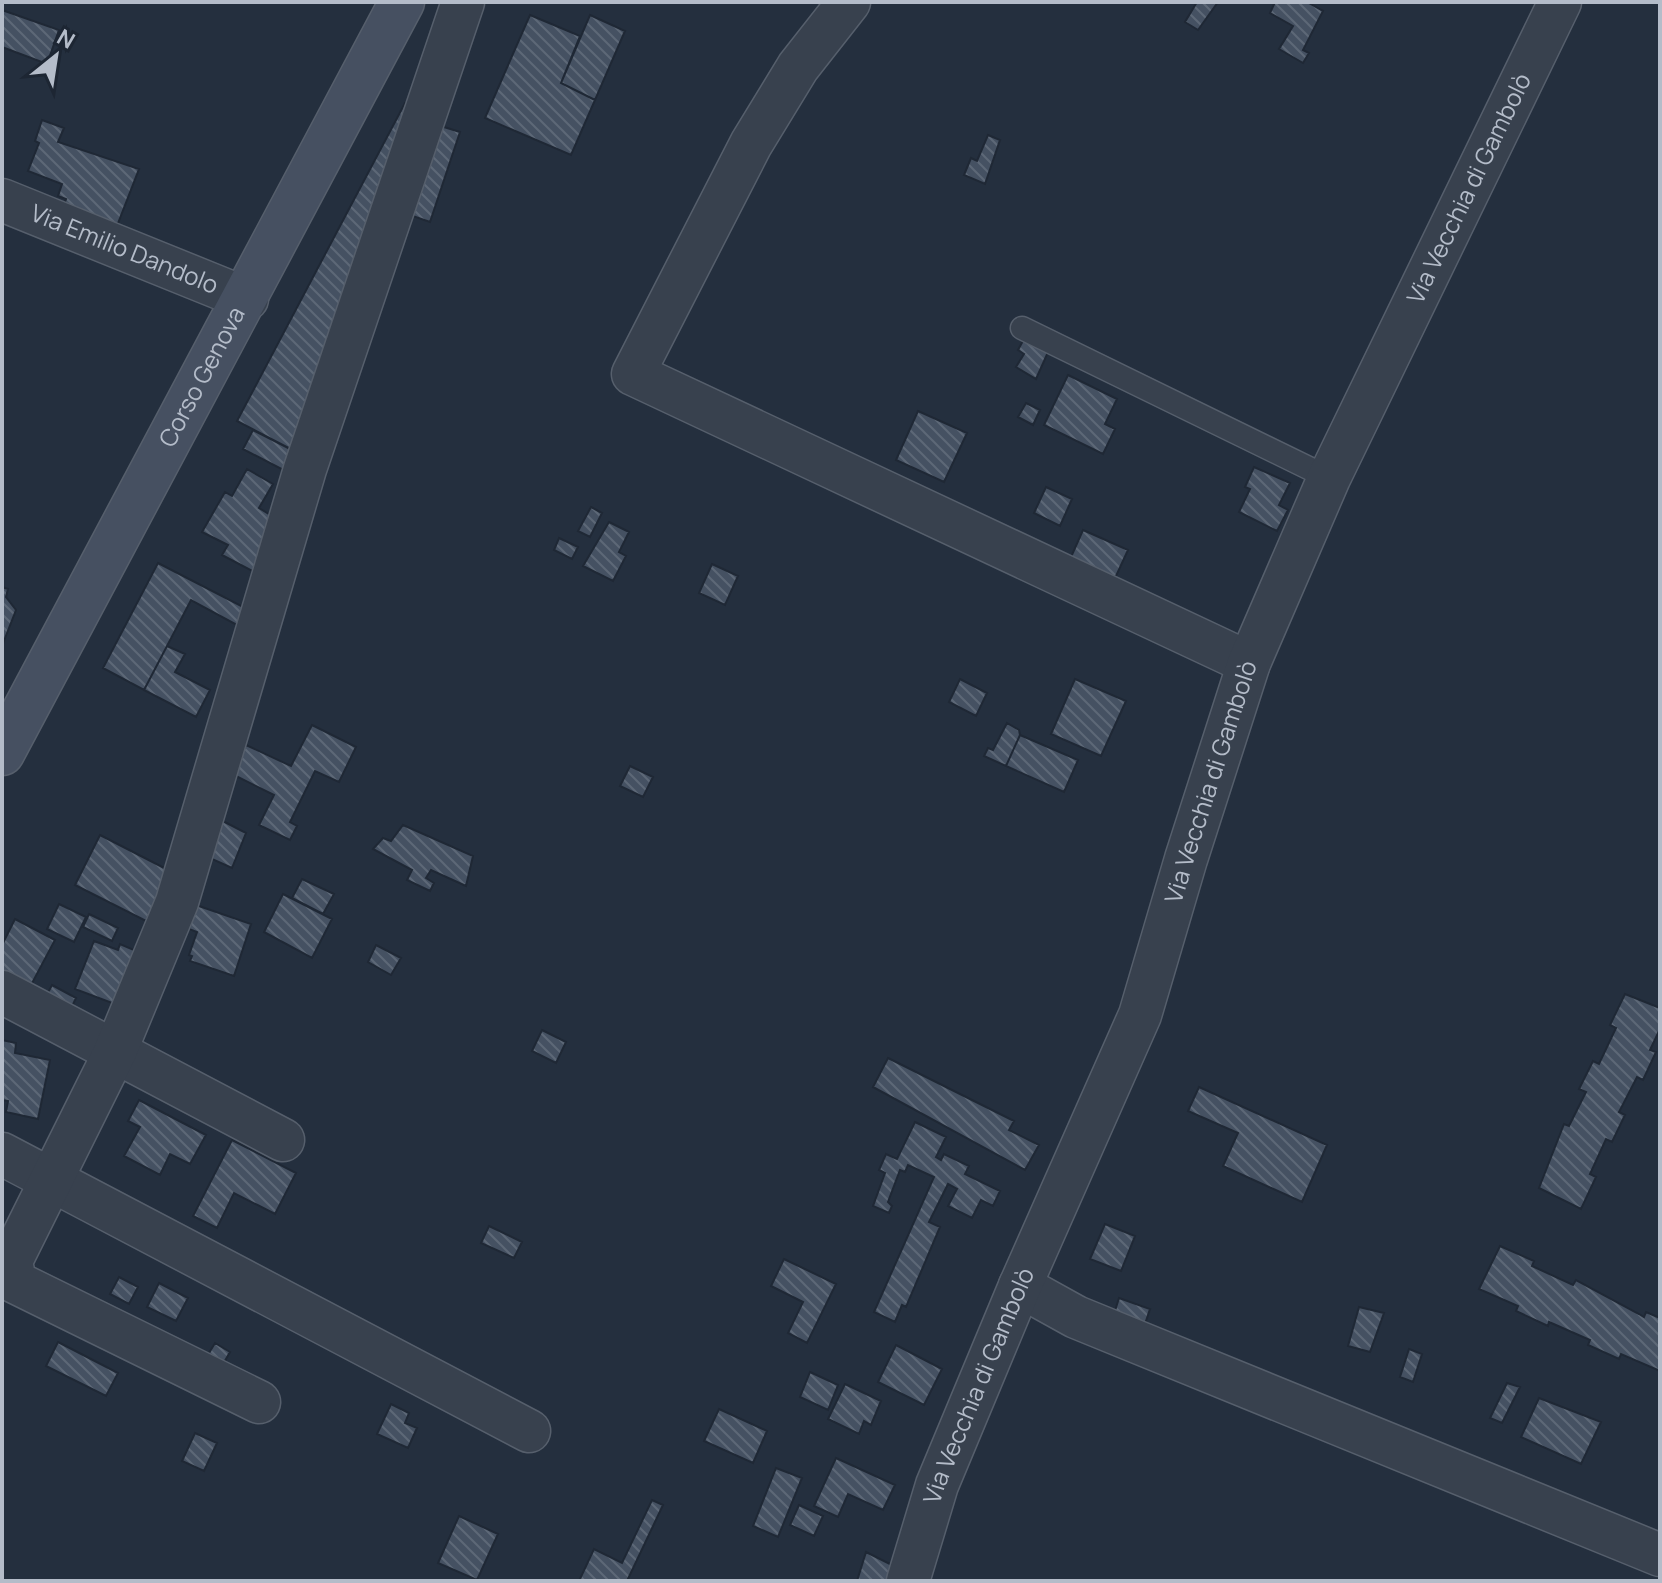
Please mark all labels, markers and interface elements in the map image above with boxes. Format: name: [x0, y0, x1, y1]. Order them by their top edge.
north arrow: [16, 16, 96, 96]
text: N: [52, 22, 80, 56]
street label: Via Vecchia di Gambolò: [1398, 67, 1538, 309]
street label: Via Emilio Dandolo: [26, 195, 224, 301]
street label: Corso Genova: [150, 300, 252, 452]
street label: Via Vecchia di Gambolò: [1156, 656, 1264, 907]
street label: Via Vecchia di Gambolò: [914, 1262, 1041, 1507]

